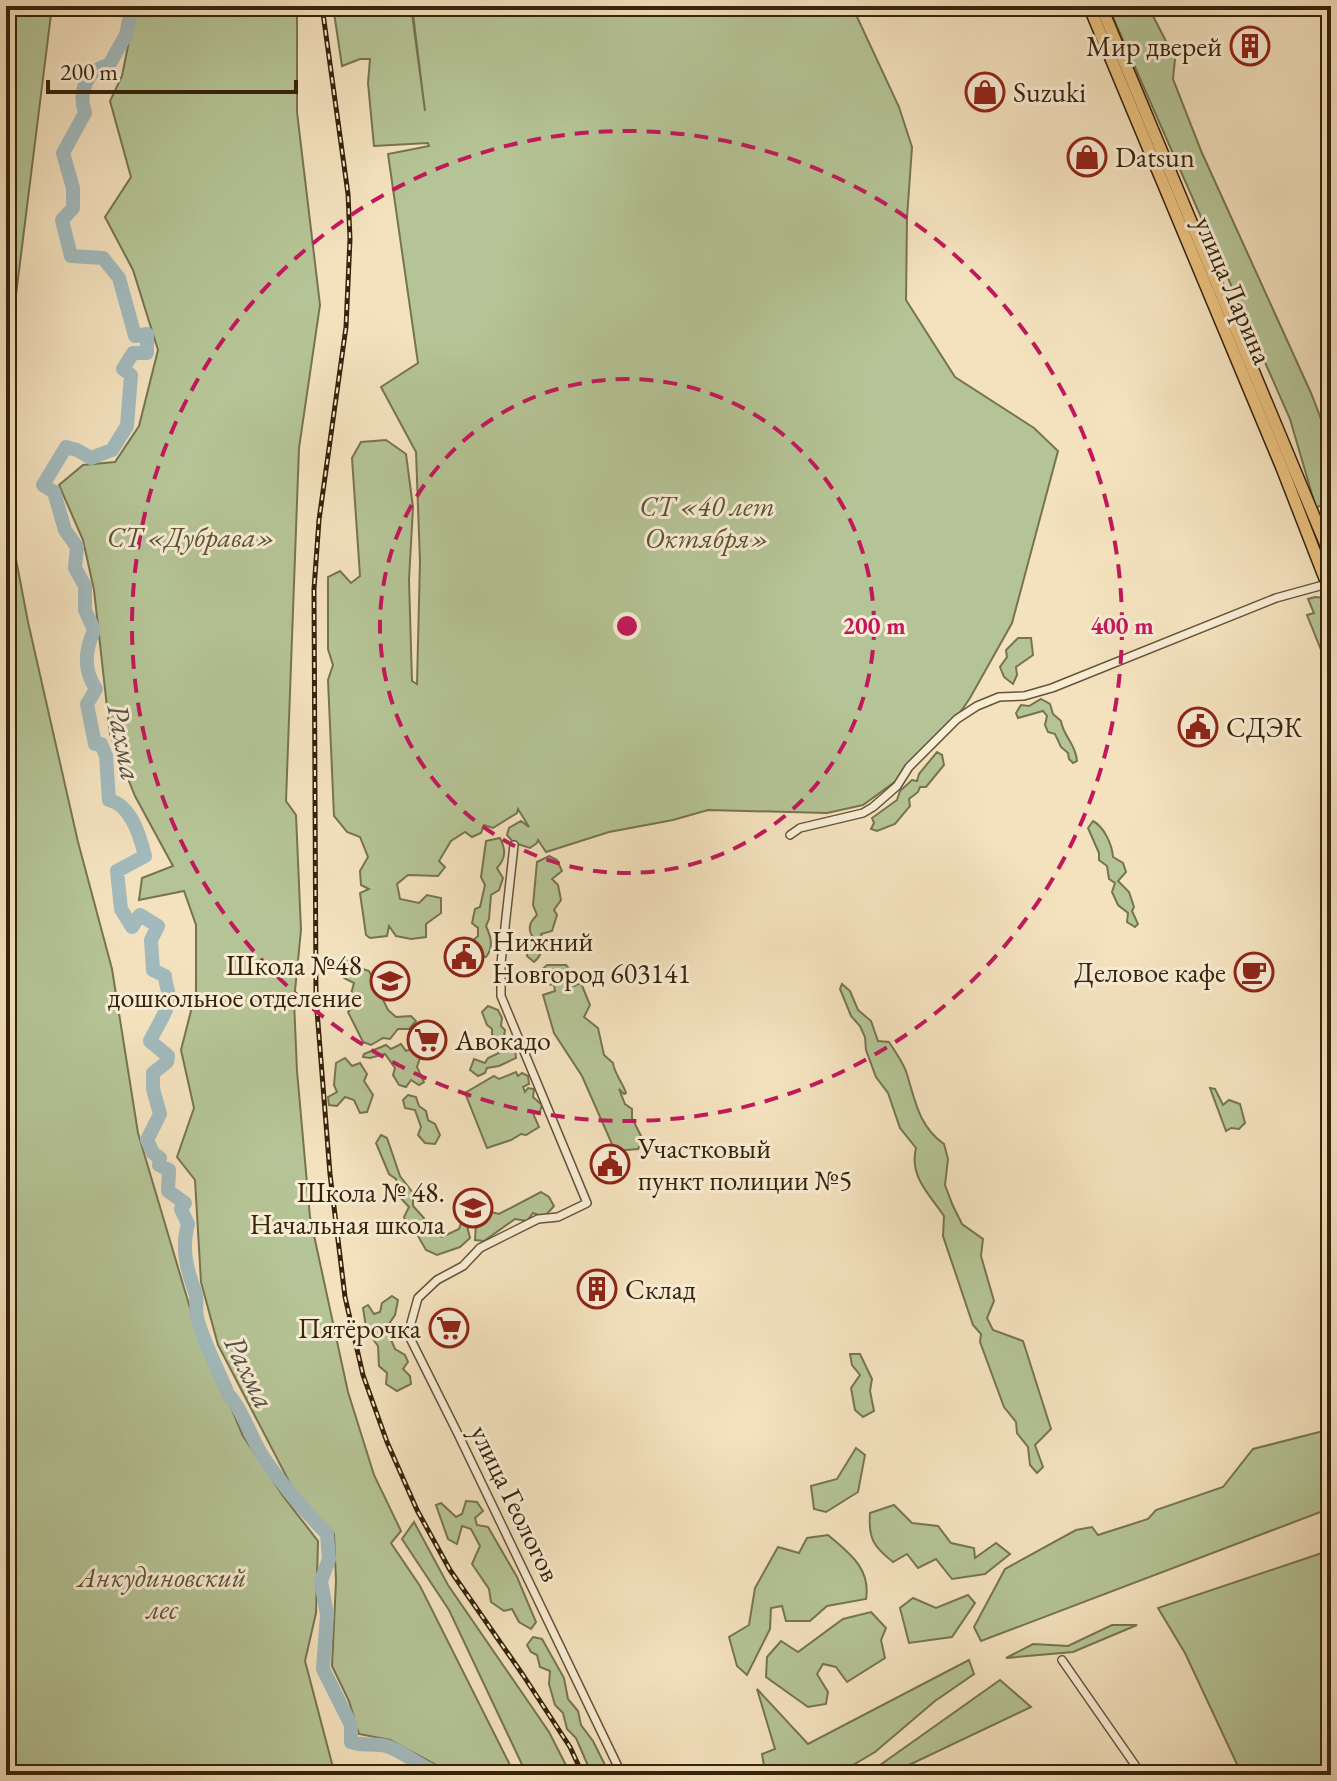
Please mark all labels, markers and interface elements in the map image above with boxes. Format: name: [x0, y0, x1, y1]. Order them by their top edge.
building icon: Мир дверей: [1229, 25, 1271, 67]
place label: Мир дверей: [1086, 28, 1222, 64]
scale bar: [48, 44, 296, 94]
text: 200 m: [60, 56, 118, 87]
shop icon: Suzuki: [964, 71, 1006, 113]
place label: Suzuki: [1013, 74, 1086, 110]
shop icon: Datsun: [1066, 136, 1108, 178]
place label: Datsun: [1115, 139, 1195, 175]
street label: улица Ларина: [1187, 211, 1282, 370]
park label: СТ «40 лет Октября»: [639, 488, 775, 556]
park label: СТ «Дубрава»: [107, 519, 275, 555]
text: 200 m: [842, 610, 906, 641]
text: 400 m: [1090, 610, 1154, 641]
centre of rings: [613, 612, 641, 640]
water label: Рахма: [98, 700, 152, 784]
public building icon: СДЭК: [1177, 706, 1219, 748]
place label: СДЭК: [1226, 709, 1303, 745]
place label: Нижний Новгород 603141: [492, 923, 691, 991]
public building icon: Нижний Новгород 603141: [443, 936, 485, 978]
place label: Школа №48 дошкольное отделение: [108, 947, 362, 1015]
cafe icon: Деловое кафе: [1233, 951, 1275, 993]
place label: Деловое кафе: [1074, 954, 1226, 990]
school or university icon: Школа №48 дошкольное отделение: [369, 960, 411, 1002]
supermarket icon: Авокадо: [406, 1019, 448, 1061]
place label: Авокадо: [454, 1022, 551, 1058]
place label: Участковый пункт полиции №5: [637, 1130, 852, 1198]
public building icon: Участковый пункт полиции №5: [589, 1143, 631, 1185]
place label: Школа № 48. Начальная школа: [250, 1174, 446, 1242]
school or university icon: Школа № 48. Начальная школа: [452, 1187, 494, 1229]
building icon: Склад: [576, 1268, 618, 1310]
place label: Склад: [625, 1271, 696, 1307]
supermarket icon: Пятёрочка: [428, 1307, 470, 1349]
place label: Пятёрочка: [298, 1310, 422, 1346]
water label: Рахма: [216, 1329, 284, 1415]
street label: улица Геологов: [463, 1419, 569, 1587]
park label: Анкудиновский лес: [76, 1559, 246, 1627]

